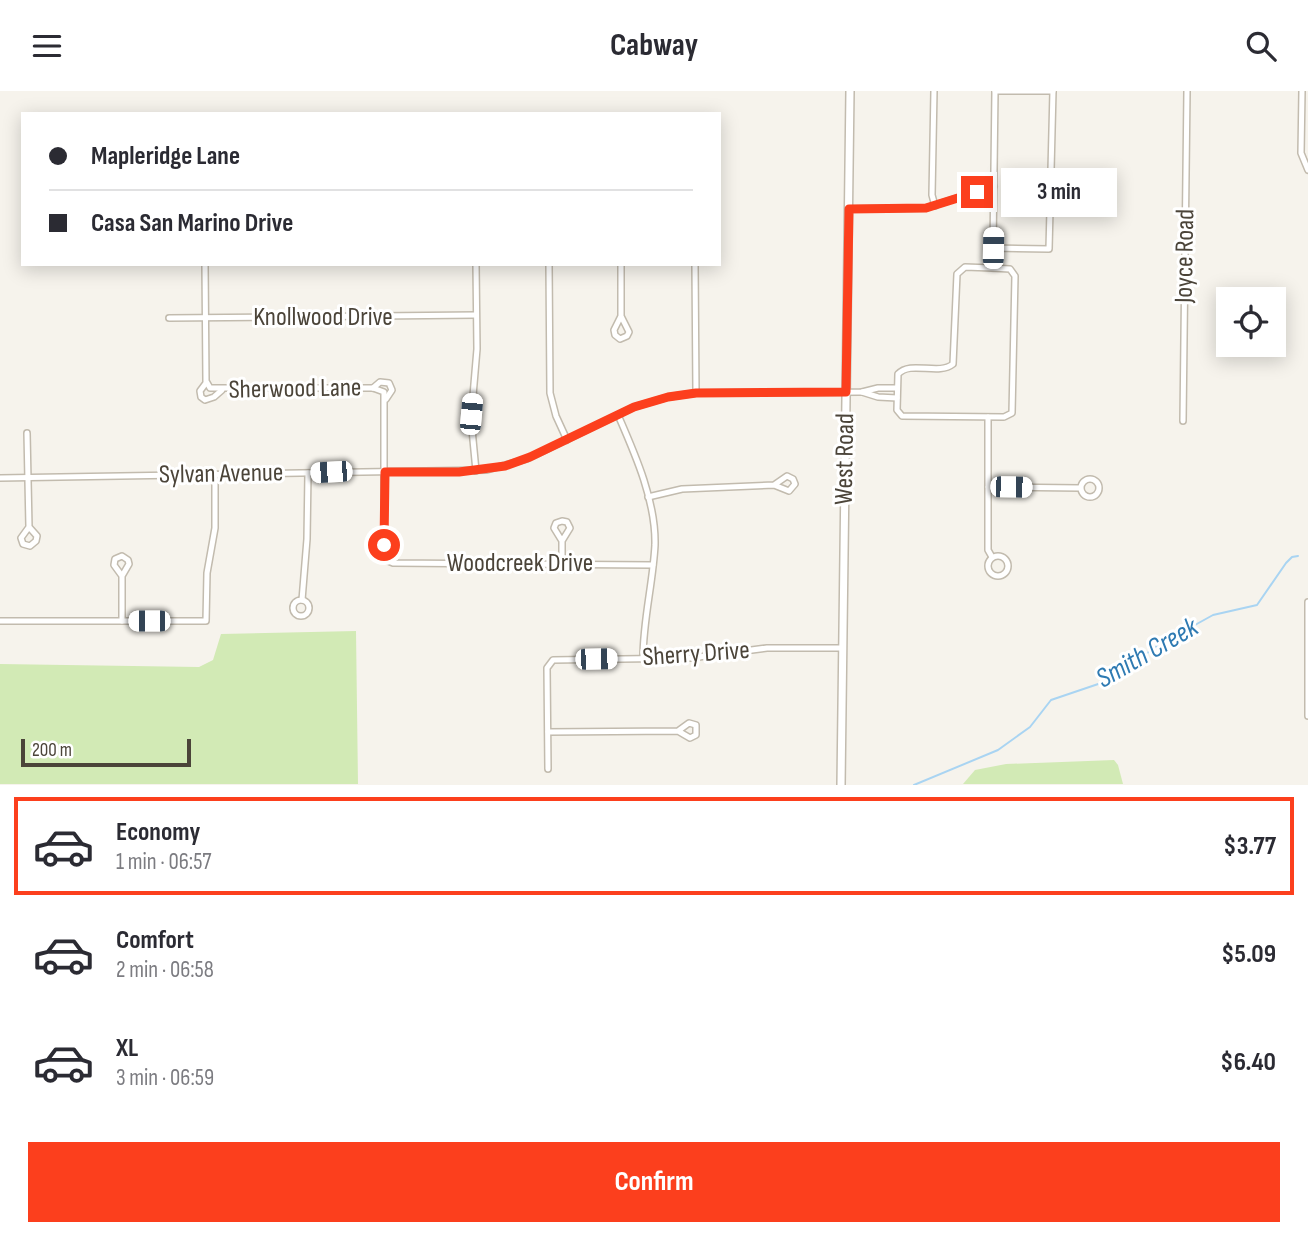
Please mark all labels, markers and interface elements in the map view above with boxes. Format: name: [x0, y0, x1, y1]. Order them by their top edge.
text: Cabway: [610, 26, 698, 65]
icon: menu: [28, 27, 66, 65]
icon: search: [1242, 27, 1280, 65]
text: Mapleridge Lane: [91, 141, 240, 172]
callout: 3 min: [1002, 167, 1117, 217]
route end: [961, 176, 993, 208]
text: 3 min: [1037, 178, 1081, 206]
text: Casa San Marino Drive: [91, 208, 293, 239]
street label: Joyce Road: [1169, 209, 1201, 304]
car: [983, 227, 1004, 269]
map controls: [1216, 287, 1286, 357]
button: locate: [1216, 287, 1286, 357]
street label: Knollwood Drive: [253, 302, 393, 333]
street label: Sherwood Lane: [228, 372, 362, 406]
car: [459, 392, 484, 436]
street label: West Road: [829, 413, 861, 505]
street label: Sylvan Avenue: [159, 457, 283, 491]
car: [310, 460, 353, 484]
car: [990, 476, 1033, 498]
route start: [368, 529, 400, 561]
street label: Woodcreek Drive: [447, 548, 593, 579]
water label: Smith Creek: [1090, 610, 1205, 695]
car: [129, 611, 171, 632]
street label: Sherry Drive: [641, 635, 751, 673]
car: [575, 648, 618, 670]
scale bar: [21, 736, 191, 767]
text: 200 m: [32, 739, 72, 762]
icon: car: [32, 815, 95, 878]
text: Economy: [116, 817, 200, 848]
text: $3.77: [1223, 831, 1276, 862]
text: 1 min · 06:57: [116, 848, 212, 876]
icon: car: [32, 923, 95, 986]
text: Comfort: [116, 925, 194, 956]
text: $5.09: [1221, 939, 1276, 970]
text: 2 min · 06:58: [116, 956, 214, 984]
icon: car: [32, 1031, 95, 1094]
text: XL: [116, 1033, 138, 1064]
text: $6.40: [1220, 1047, 1276, 1078]
text: 3 min · 06:59: [116, 1064, 214, 1092]
button: Confirm: [28, 1142, 1280, 1222]

